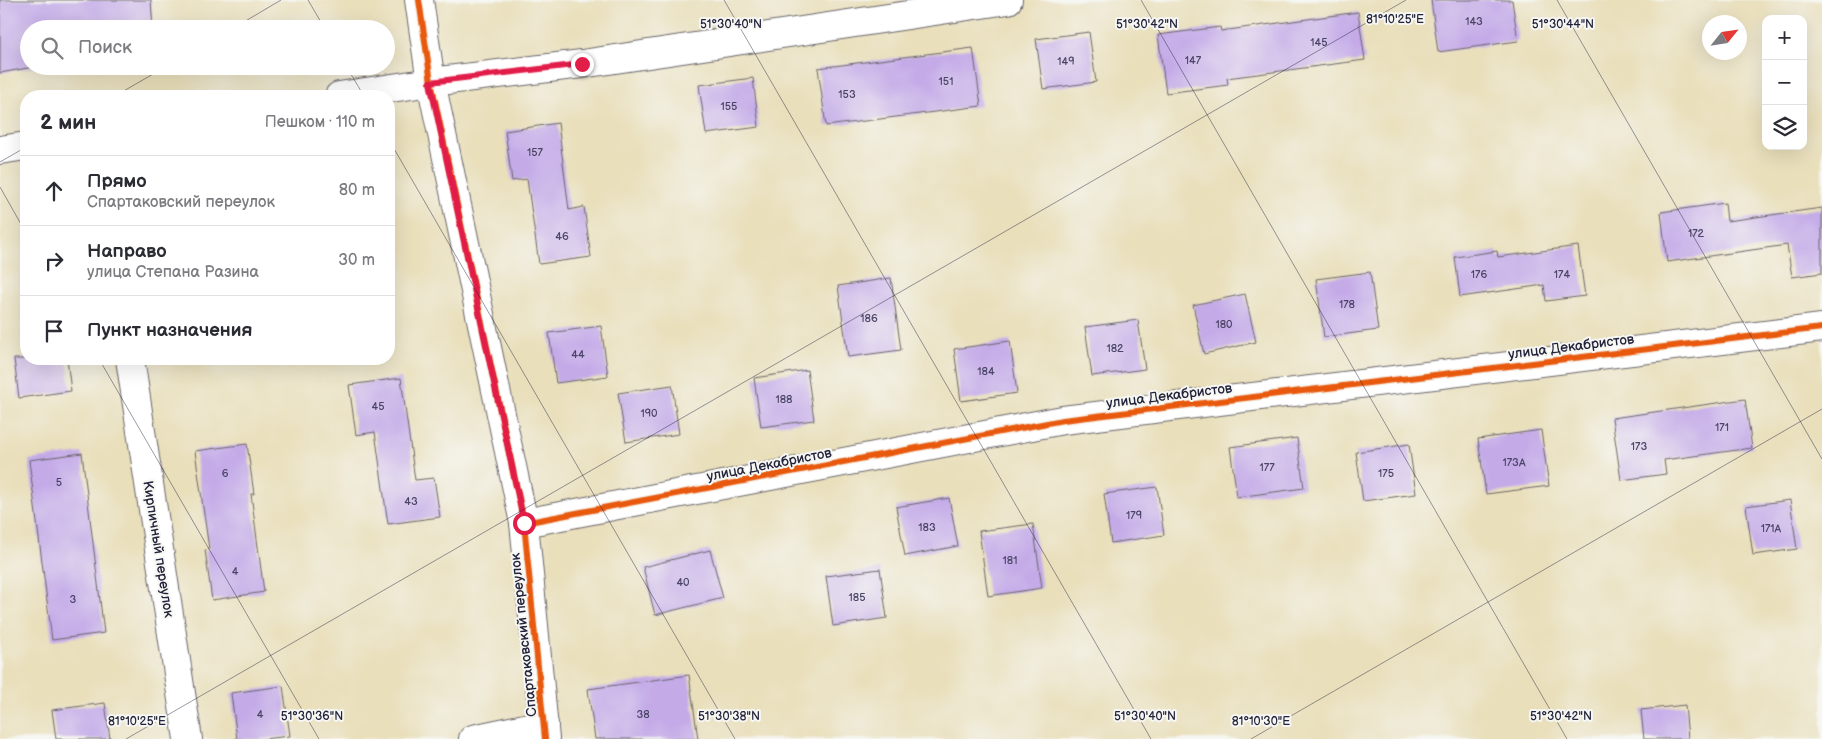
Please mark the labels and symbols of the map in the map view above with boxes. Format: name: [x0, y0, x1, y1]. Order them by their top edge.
text: 81°10'25"E: [1366, 12, 1424, 27]
house number: 143: [1465, 15, 1483, 28]
north arrow: [1702, 15, 1747, 60]
text: 51°30'40"N: [700, 17, 762, 32]
text: 51°30'42"N: [1116, 17, 1178, 32]
text: 51°30'44"N: [1532, 17, 1594, 32]
house number: 145: [1310, 36, 1328, 49]
route end: [571, 53, 594, 76]
house number: 147: [1185, 54, 1202, 67]
house number: 149: [1057, 55, 1075, 68]
house number: 151: [939, 75, 953, 88]
house number: 153: [838, 88, 856, 101]
house number: 155: [721, 100, 737, 113]
house number: 157: [527, 146, 544, 159]
house number: 172: [1688, 227, 1705, 240]
house number: 46: [555, 230, 569, 243]
house number: 176: [1471, 268, 1487, 281]
house number: 174: [1554, 268, 1570, 281]
house number: 178: [1339, 298, 1355, 311]
house number: 186: [860, 312, 878, 325]
house number: 180: [1215, 318, 1233, 331]
street label: улица Декабристов: [1507, 330, 1636, 363]
house number: 182: [1106, 342, 1124, 355]
house number: 44: [571, 348, 585, 361]
house number: 184: [977, 365, 995, 378]
street label: улица Декабристов: [1105, 379, 1234, 412]
house number: 188: [775, 393, 793, 406]
house number: 45: [371, 400, 385, 413]
house number: 190: [640, 407, 658, 420]
house number: 171: [1715, 421, 1729, 434]
house number: 173: [1631, 440, 1647, 453]
street label: улица Декабристов: [705, 444, 834, 485]
house number: 173А: [1502, 456, 1526, 469]
house number: 177: [1259, 461, 1275, 474]
house number: 6: [222, 467, 229, 480]
house number: 175: [1378, 467, 1394, 480]
house number: 5: [56, 476, 62, 489]
street label: Кирпичный переулок: [139, 479, 178, 619]
house number: 43: [404, 495, 418, 508]
house number: 179: [1126, 509, 1142, 522]
route start: [513, 512, 536, 535]
house number: 183: [918, 521, 936, 534]
house number: 171А: [1761, 522, 1782, 535]
street label: Спартаковский переулок: [506, 552, 541, 718]
house number: 181: [1003, 554, 1017, 567]
house number: 4: [232, 565, 239, 578]
house number: 40: [676, 576, 690, 589]
house number: 185: [849, 591, 865, 604]
house number: 3: [70, 593, 77, 606]
house number: 4: [257, 708, 264, 721]
house number: 38: [636, 708, 650, 721]
text: 51°30'36"N: [281, 709, 343, 724]
text: 51°30'38"N: [698, 709, 760, 724]
text: 51°30'40"N: [1114, 709, 1176, 724]
text: 51°30'42"N: [1530, 709, 1592, 724]
text: 81°10'25"E: [108, 714, 166, 729]
text: 81°10'30"E: [1232, 714, 1290, 729]

